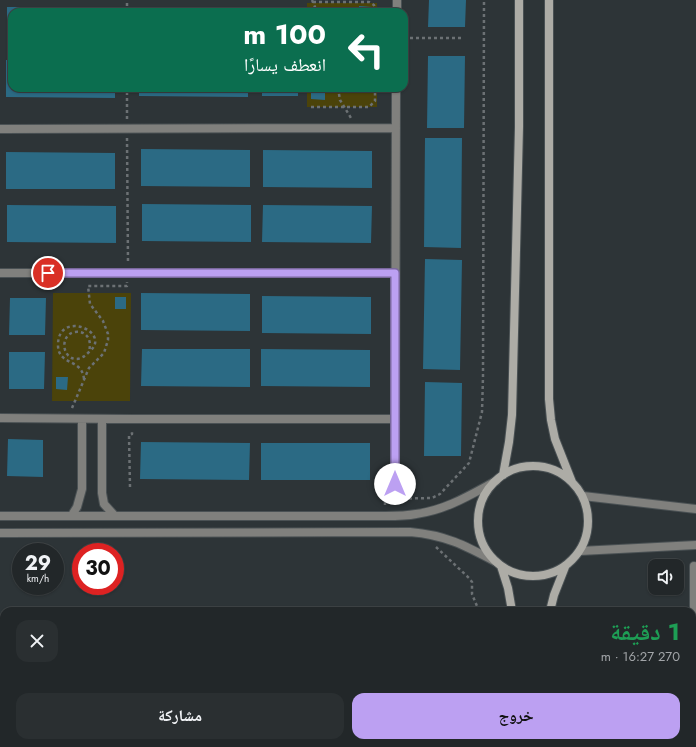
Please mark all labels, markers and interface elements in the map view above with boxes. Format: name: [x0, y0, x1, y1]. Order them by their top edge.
text: 100 m: [243, 14, 326, 55]
icon: left: [340, 24, 392, 76]
text: انعطف يسارًا: [244, 52, 326, 78]
pin: [31, 256, 65, 290]
icon: arrive: [37, 262, 59, 284]
position arrow: [374, 463, 416, 505]
speed limit sign: 30: [72, 543, 124, 595]
text: 29: [25, 549, 51, 578]
map controls: [648, 559, 684, 595]
button: sound: [648, 559, 684, 595]
text: km/h: [27, 571, 49, 586]
text: 1 دقيقة: [610, 614, 680, 649]
button: close: [16, 620, 58, 662]
text: 270 m · 16:27: [601, 647, 680, 666]
button: مشاركة: [16, 693, 344, 739]
button: خروج: [352, 693, 680, 739]

